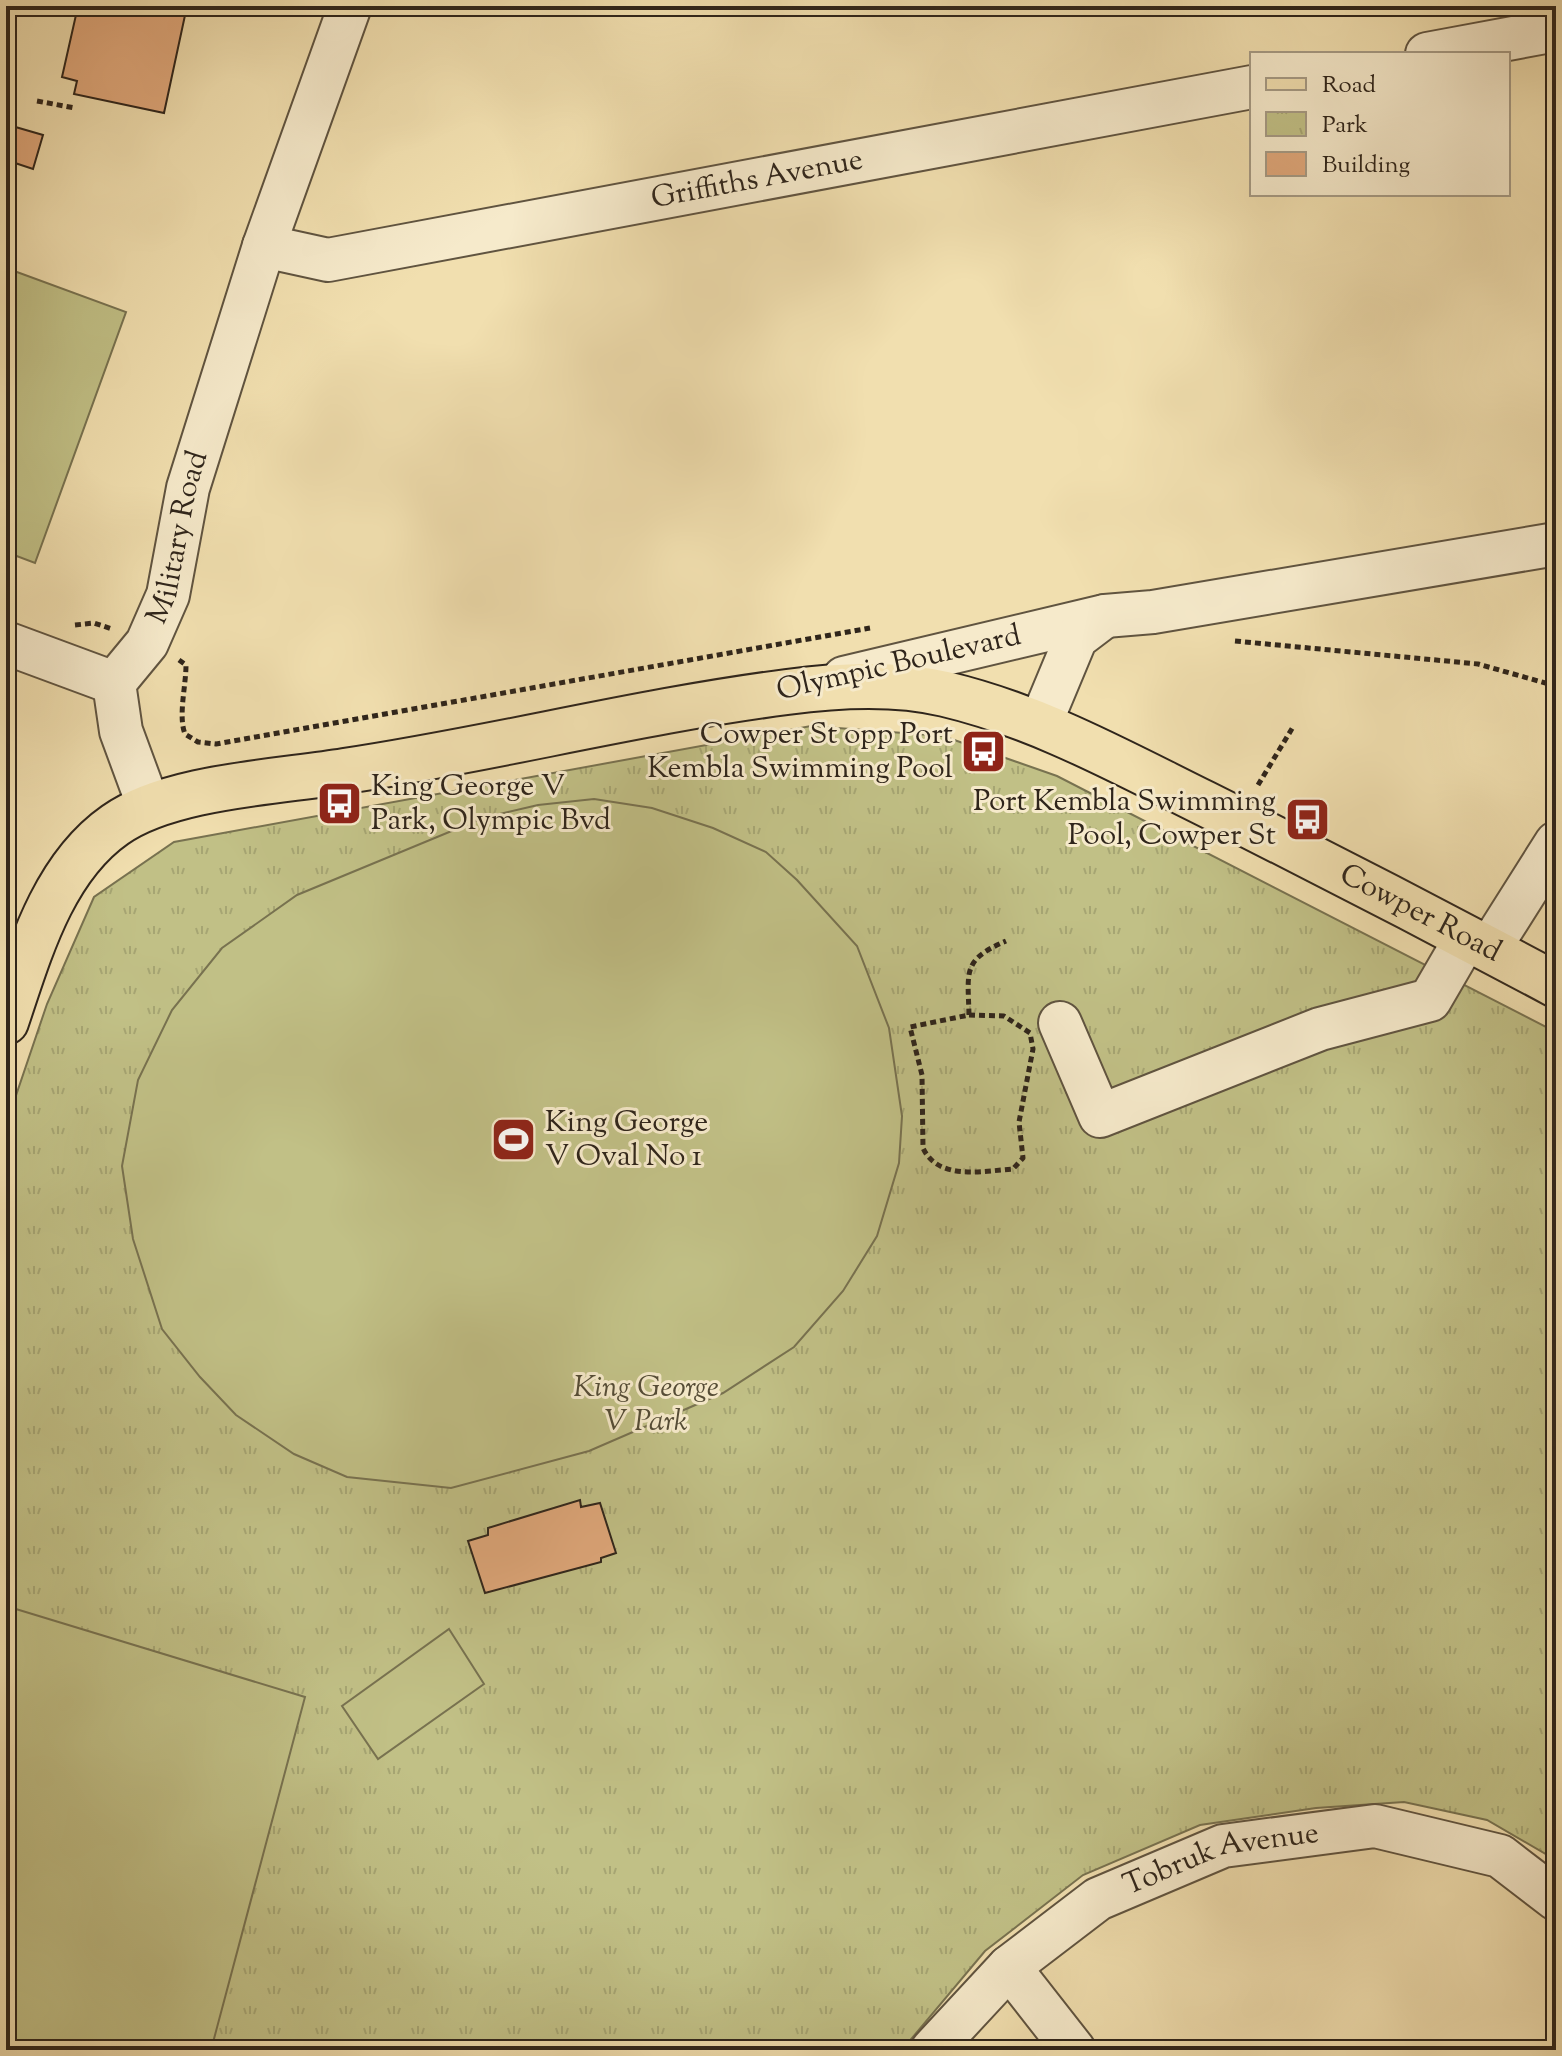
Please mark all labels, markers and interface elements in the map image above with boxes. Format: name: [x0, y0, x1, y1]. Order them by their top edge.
legend: [1250, 52, 1510, 196]
text: Road: [1322, 69, 1376, 103]
text: Park: [1322, 109, 1368, 143]
street label: Griffiths Avenue: [648, 139, 867, 221]
text: Building: [1322, 149, 1411, 183]
street label: Military Road: [136, 446, 220, 631]
street label: Olympic Boulevard: [773, 615, 1025, 713]
place label: Cowper St opp Port Kembla Swimming Pool: [647, 714, 953, 791]
bus stop icon: Cowper St opp Port Kembla Swimming Pool: [960, 728, 1008, 776]
place label: King George V Park, Olympic Bvd: [371, 766, 611, 843]
bus stop icon: King George V Park, Olympic Bvd: [316, 780, 364, 828]
place label: Port Kembla Swimming Pool, Cowper St: [973, 781, 1276, 858]
bus stop icon: Port Kembla Swimming Pool, Cowper St: [1283, 795, 1331, 843]
street label: Cowper Road: [1332, 854, 1509, 974]
place label: King George V Oval No 1: [545, 1102, 708, 1179]
sports icon: King George V Oval No 1: [490, 1116, 538, 1164]
park label: King George V Park: [573, 1367, 719, 1444]
street label: Tobruk Avenue: [1117, 1812, 1321, 1907]

